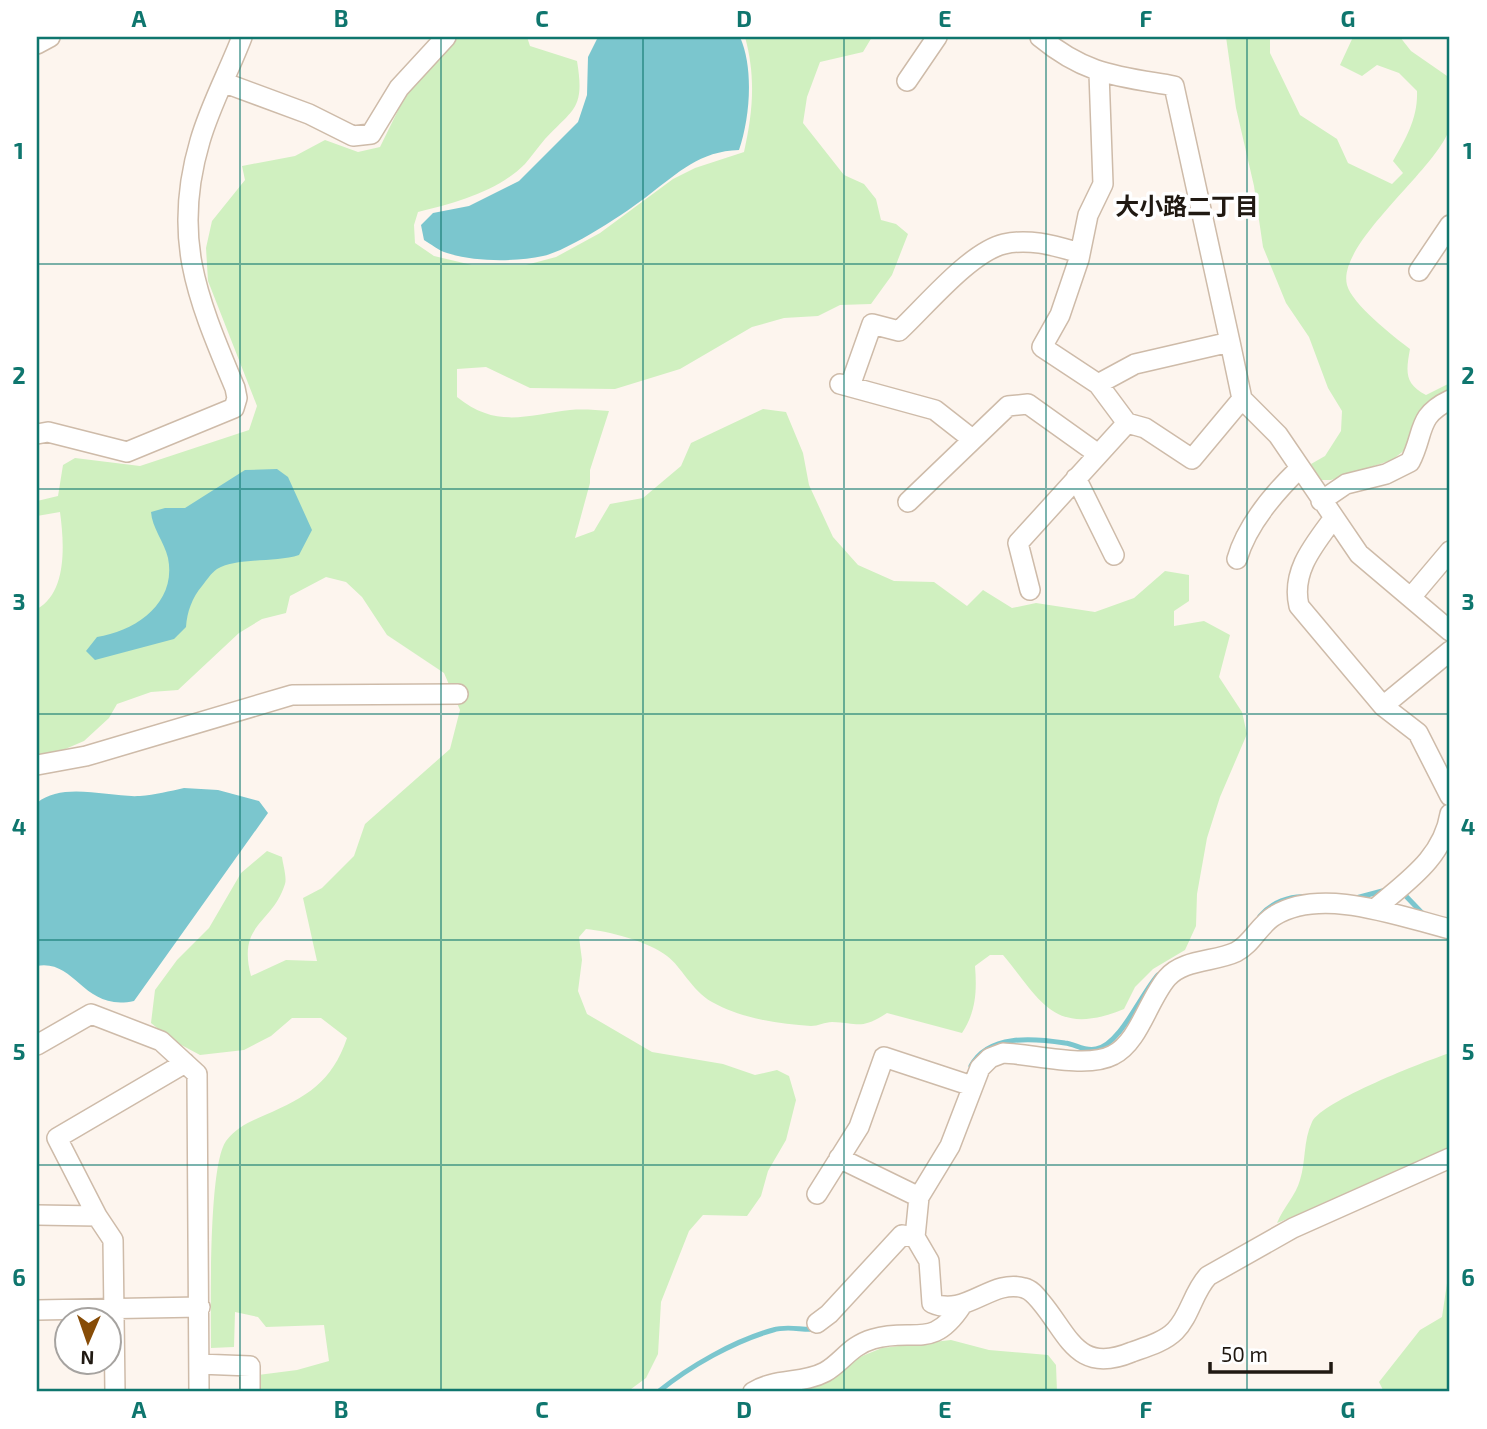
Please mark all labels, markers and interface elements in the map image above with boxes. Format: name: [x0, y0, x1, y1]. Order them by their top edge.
text: A: [131, 4, 147, 32]
text: B: [334, 4, 348, 32]
text: C: [535, 4, 549, 32]
text: D: [736, 4, 752, 32]
text: E: [938, 4, 952, 32]
text: F: [1140, 4, 1153, 32]
text: G: [1341, 4, 1355, 32]
text: 1: [14, 136, 24, 164]
text: 1: [1463, 136, 1473, 164]
district label: 大小路二丁目: [1115, 191, 1259, 220]
text: 2: [12, 361, 26, 389]
text: 2: [1461, 361, 1475, 389]
text: 3: [12, 587, 26, 615]
text: 3: [1461, 587, 1475, 615]
text: 4: [12, 812, 26, 840]
text: 4: [1461, 812, 1475, 840]
text: 5: [13, 1037, 25, 1065]
text: 5: [1462, 1037, 1474, 1065]
text: 6: [12, 1263, 26, 1291]
text: 6: [1461, 1263, 1475, 1291]
north arrow: [52, 1306, 122, 1376]
scale bar: [1210, 1331, 1331, 1375]
text: 50 m: [1221, 1341, 1268, 1366]
text: N: [80, 1347, 95, 1370]
text: A: [131, 1395, 147, 1423]
text: B: [334, 1395, 348, 1423]
text: C: [535, 1395, 549, 1423]
text: D: [736, 1395, 752, 1423]
text: E: [938, 1395, 952, 1423]
text: F: [1140, 1395, 1153, 1423]
text: G: [1341, 1395, 1355, 1423]

